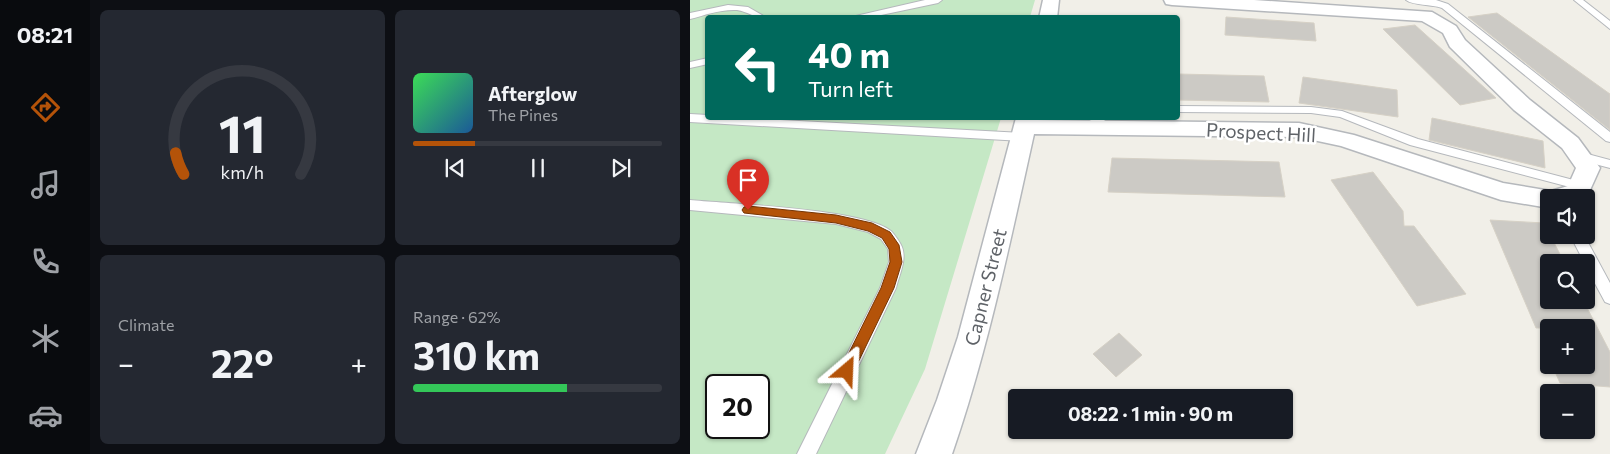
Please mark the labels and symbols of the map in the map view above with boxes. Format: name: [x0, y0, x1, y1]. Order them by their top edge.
street label: Prospect Hill: [1206, 118, 1316, 146]
pin: [727, 159, 769, 210]
street label: Capner Street: [959, 226, 1011, 348]
position arrow: [820, 344, 872, 396]
speed limit sign: 20: [705, 374, 770, 439]

